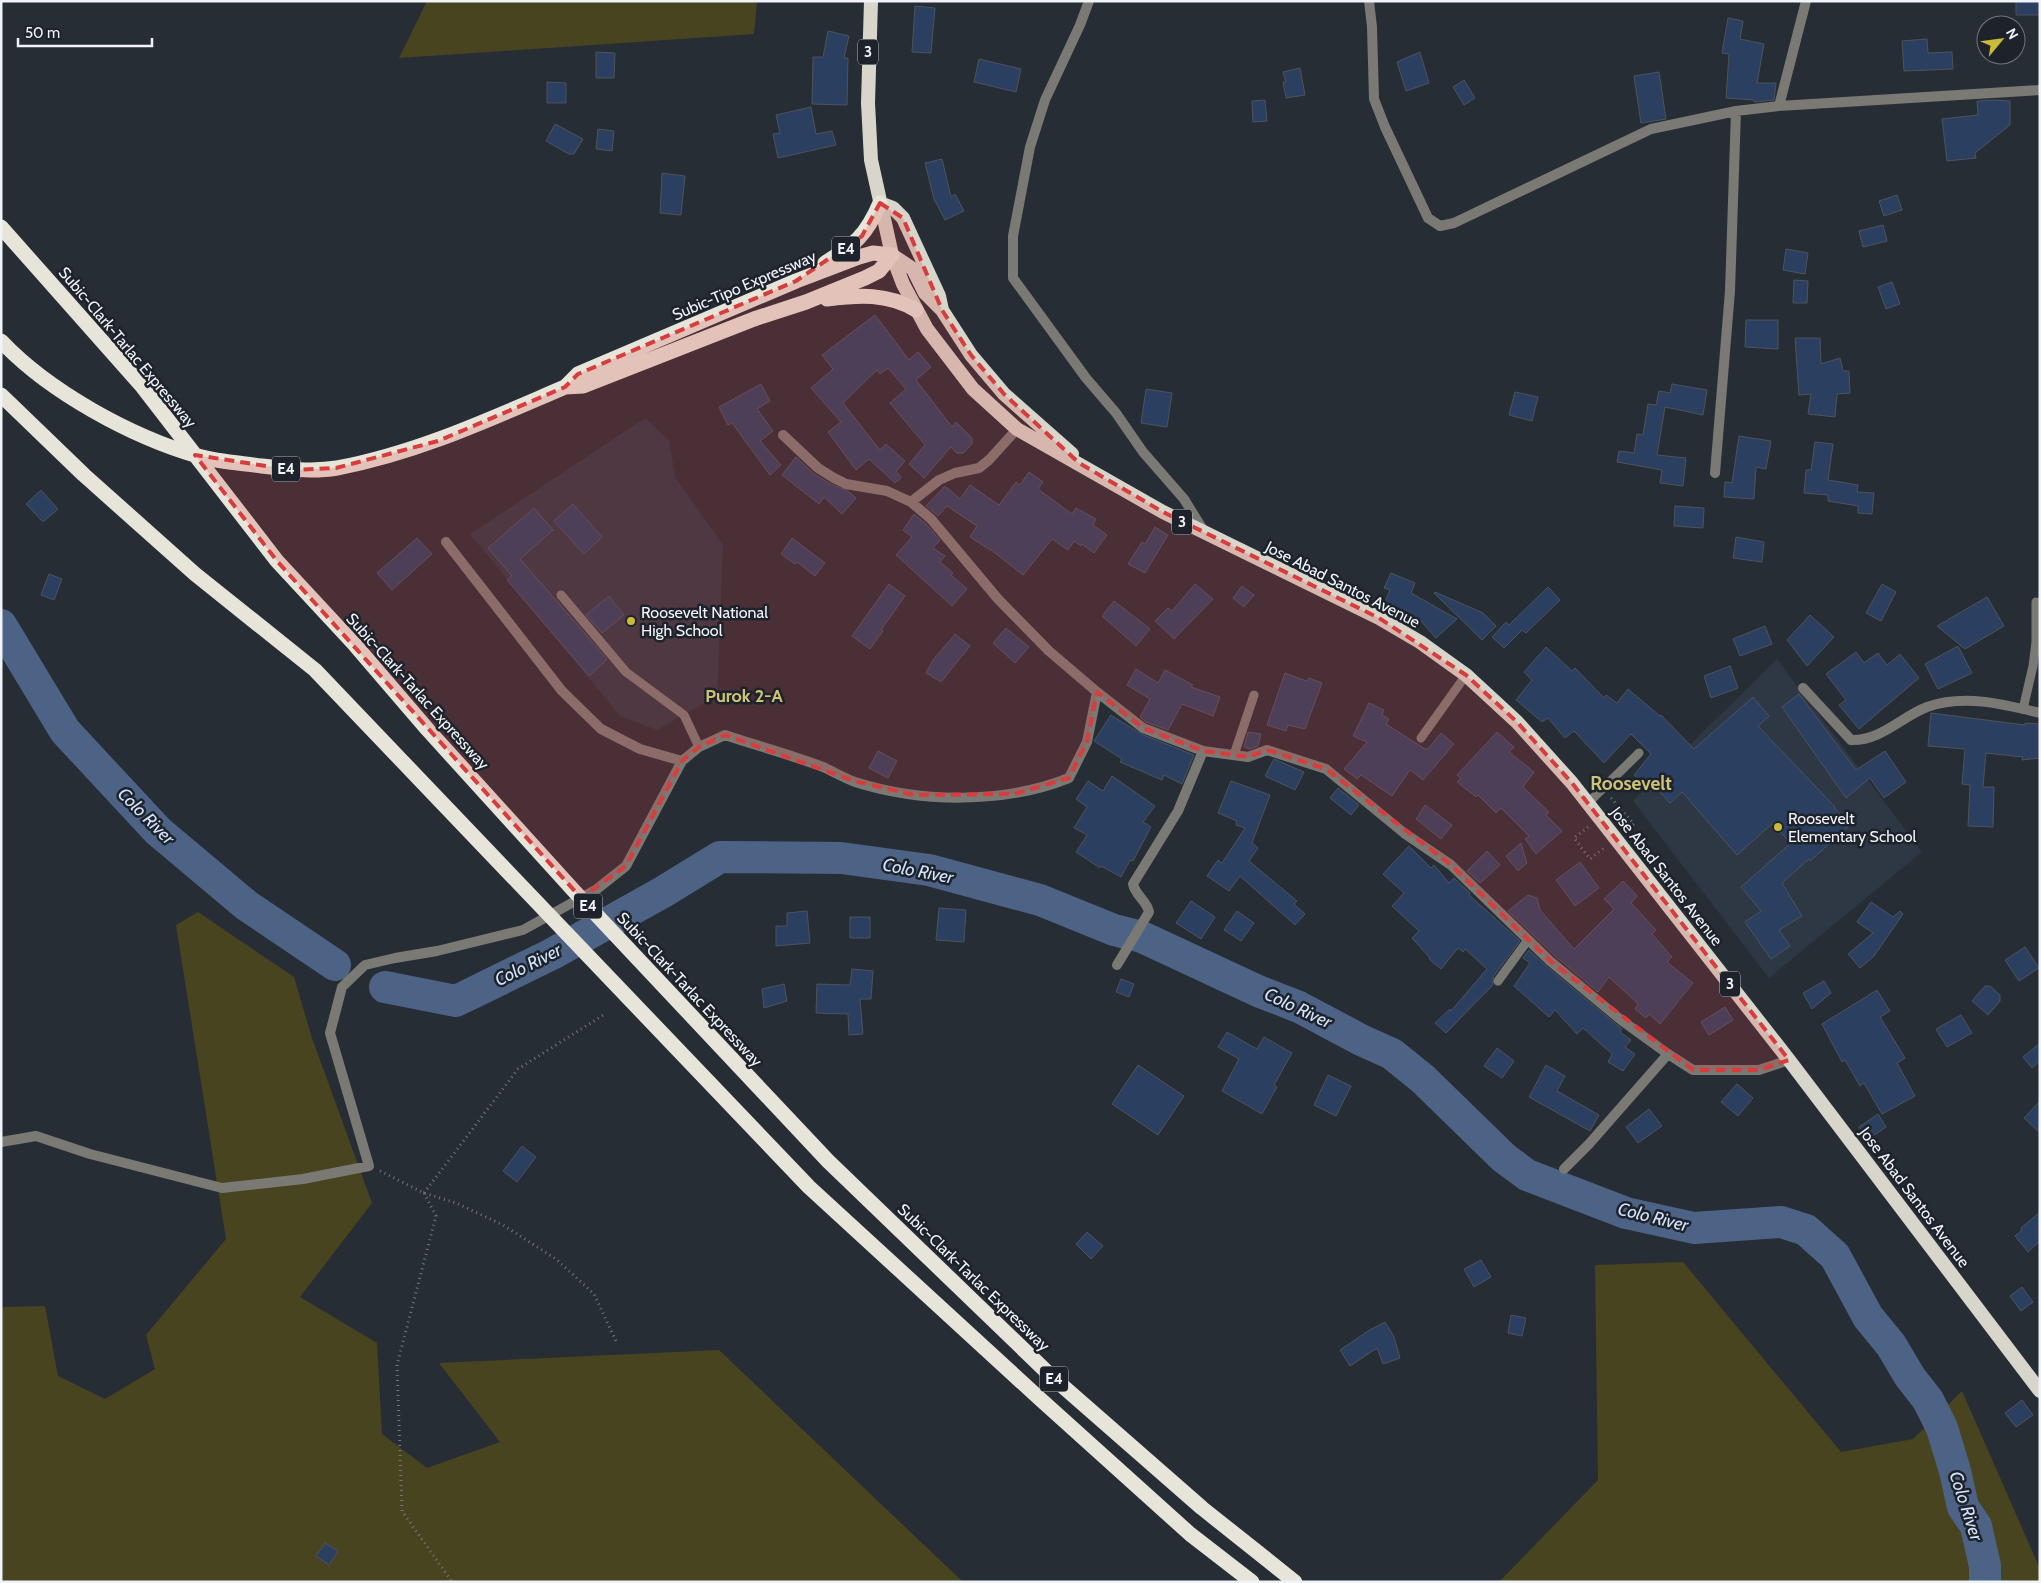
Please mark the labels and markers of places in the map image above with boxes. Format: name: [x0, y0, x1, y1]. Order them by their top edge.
place label: Roosevelt National High School: [641, 603, 768, 640]
marker: Roosevelt National High School: [625, 615, 637, 627]
place label: Roosevelt Elementary School: [1788, 809, 1916, 846]
marker: Roosevelt Elementary School: [1772, 821, 1784, 833]

